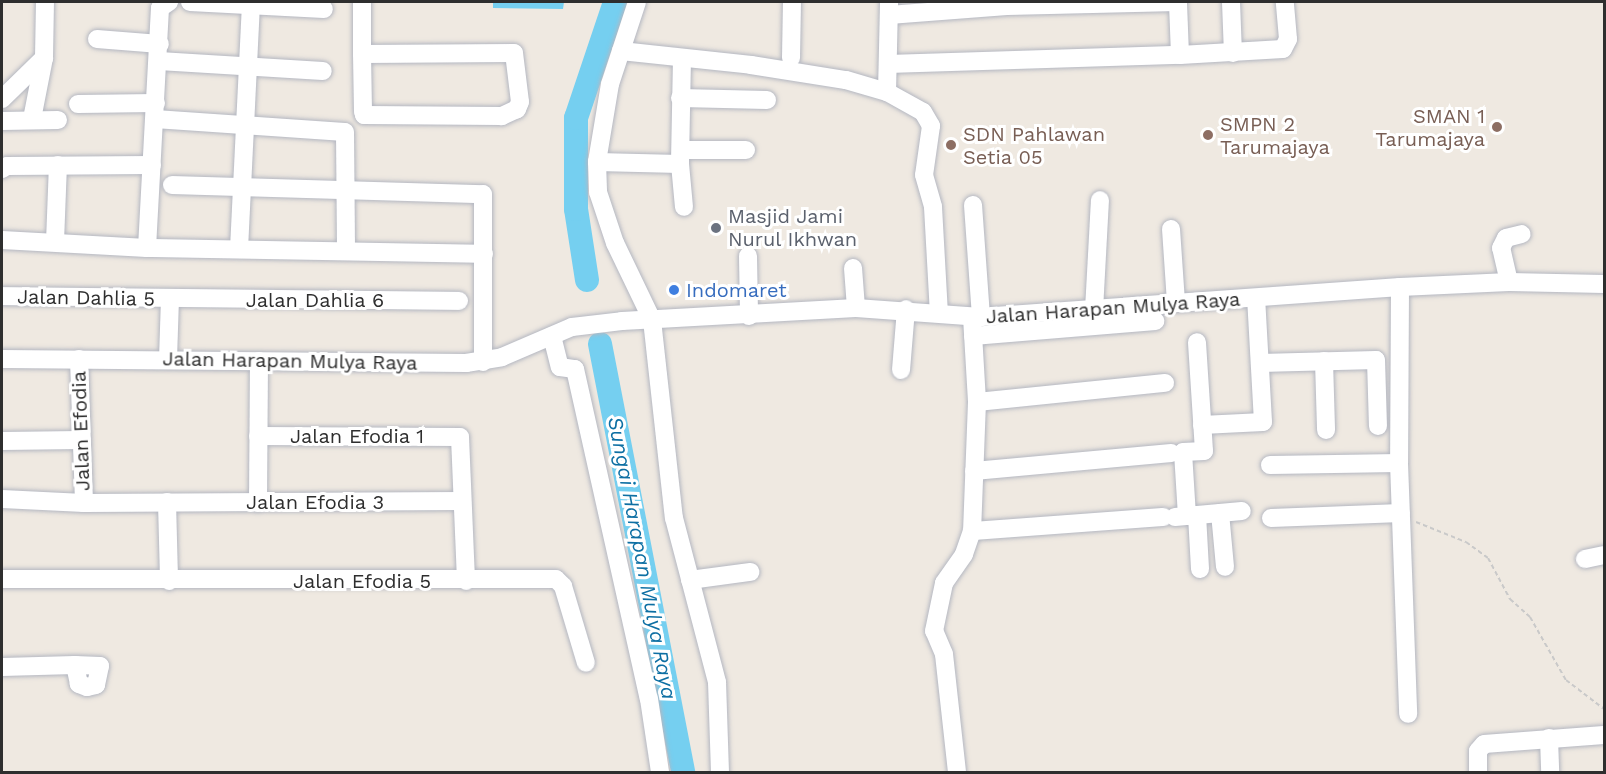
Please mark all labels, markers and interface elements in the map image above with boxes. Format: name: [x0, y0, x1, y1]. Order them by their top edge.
place label: SMAN 1 Tarumajaya: [1375, 104, 1485, 151]
place label: SMPN 2 Tarumajaya: [1220, 112, 1330, 159]
marker: SMAN 1 Tarumajaya: [1490, 120, 1504, 134]
place label: SDN Pahlawan Setia 05: [963, 122, 1105, 169]
marker: SMPN 2 Tarumajaya: [1201, 128, 1215, 142]
marker: SDN Pahlawan Setia 05: [944, 138, 958, 152]
place label: Masjid Jami Nurul Ikhwan: [728, 204, 858, 251]
marker: Masjid Jami Nurul Ikhwan: [709, 221, 723, 235]
place label: Indomaret: [686, 278, 787, 302]
marker: Indomaret: [667, 283, 681, 297]
street label: Jalan Dahlia 5: [17, 285, 155, 311]
street label: Jalan Harapan Mulya Raya: [985, 287, 1241, 329]
street label: Jalan Dahlia 6: [246, 288, 384, 312]
street label: Jalan Harapan Mulya Raya: [162, 347, 418, 375]
street label: Jalan Efodia: [67, 371, 95, 491]
water label: Sungai Harapan Mulya Raya: [602, 414, 682, 702]
street label: Jalan Efodia 1: [290, 424, 424, 448]
street label: Jalan Efodia 3: [246, 490, 384, 514]
street label: Jalan Efodia 5: [293, 569, 431, 593]

